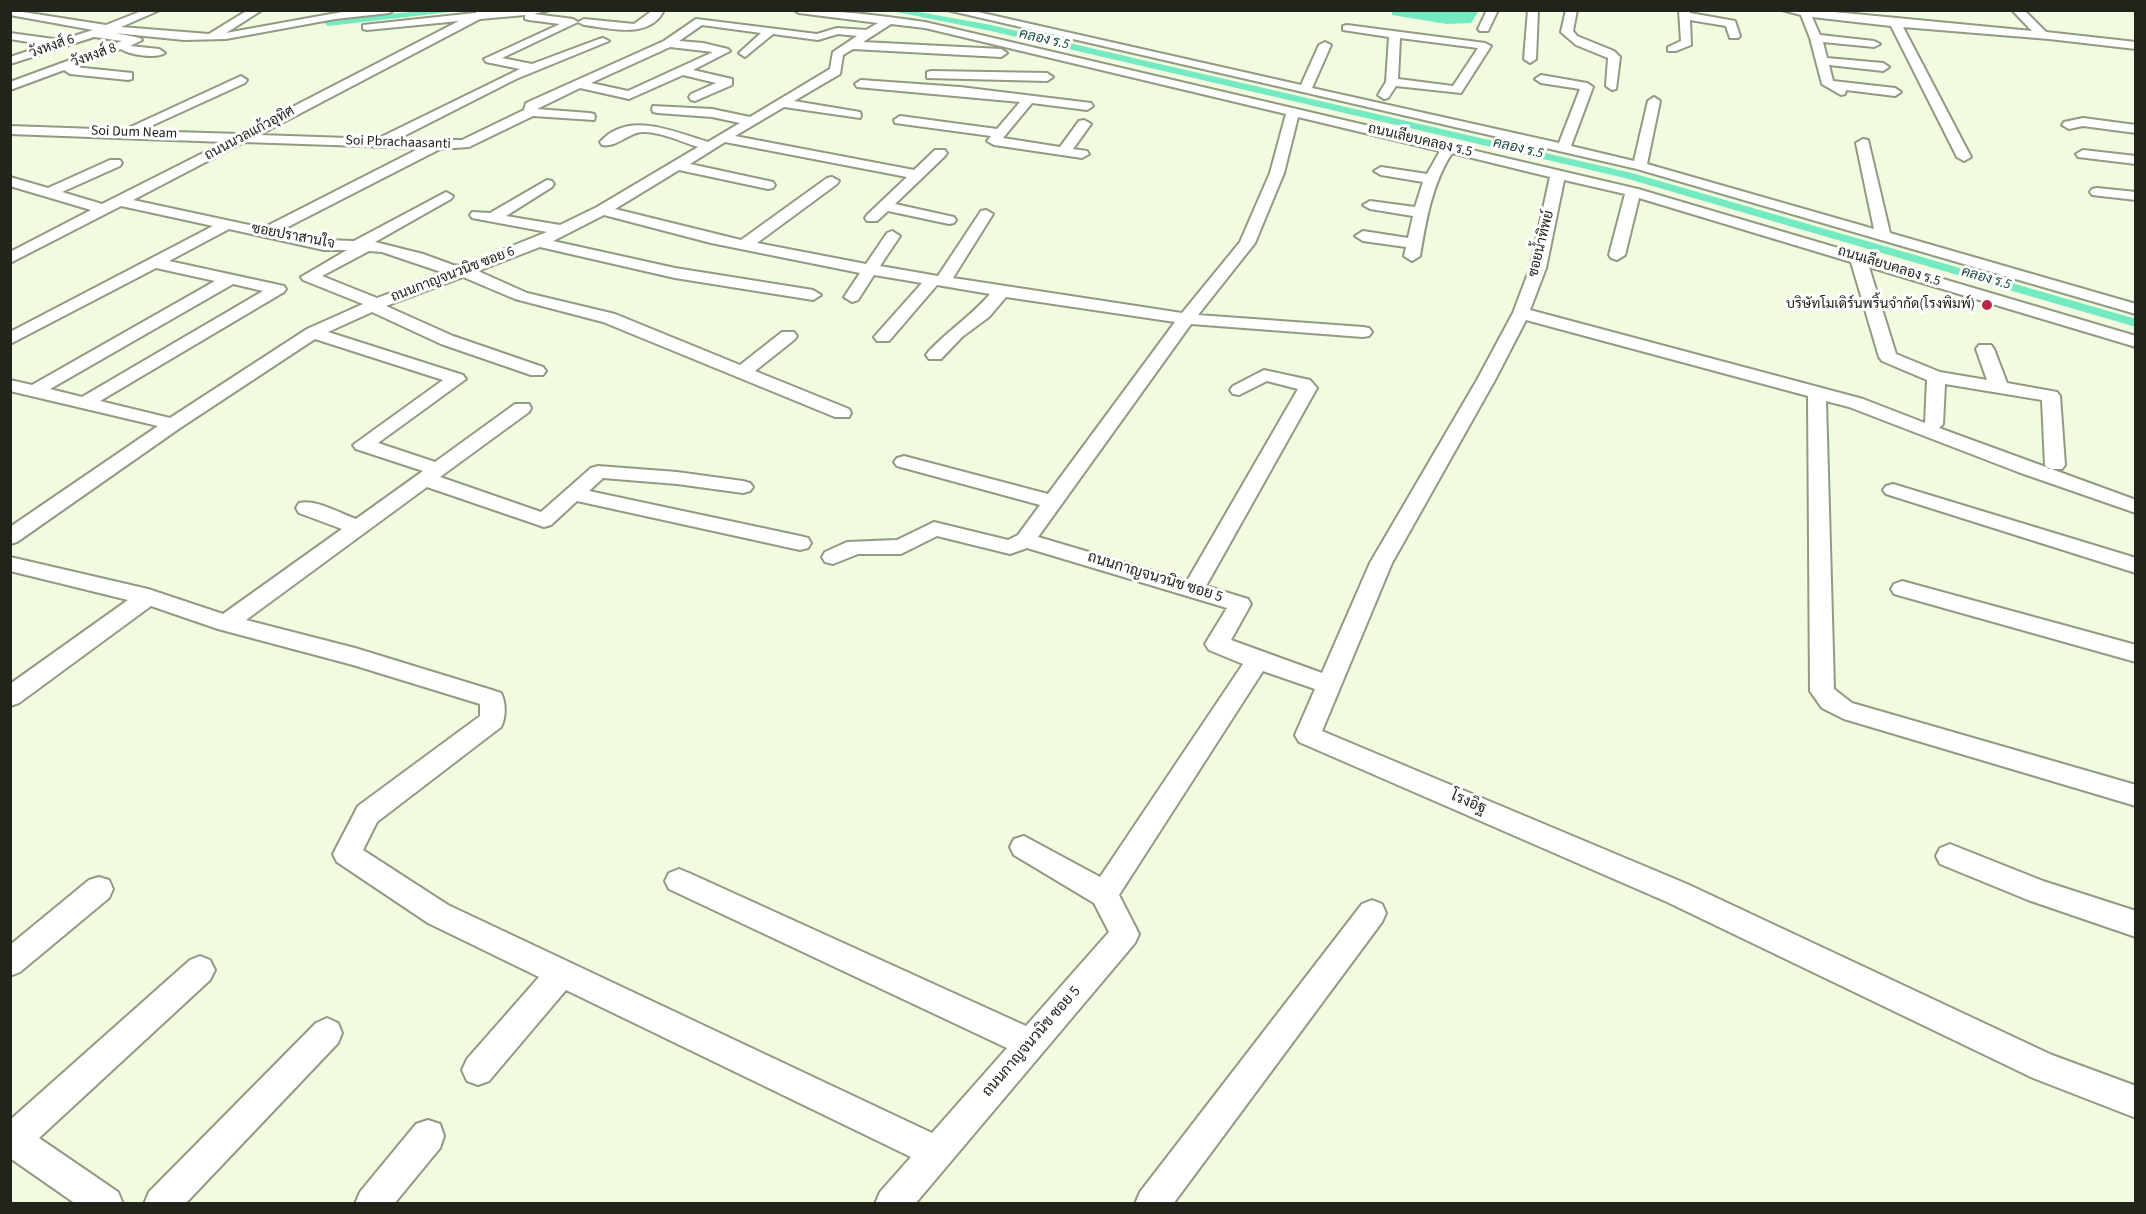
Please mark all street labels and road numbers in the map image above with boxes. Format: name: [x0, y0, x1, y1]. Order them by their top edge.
street label: วังหงส์ 6: [27, 31, 77, 63]
street label: วังหงส์ 8: [69, 40, 119, 72]
street label: ถนนนวลแก้วอุทิศ: [202, 103, 298, 165]
street label: ถนนเลียบคลอง ร.5: [1366, 121, 1474, 161]
street label: Soi Dum Neam: [91, 123, 177, 143]
street label: Soi Pbrachaasanti: [345, 133, 451, 153]
street label: ซอยน้ำทิพย์: [1526, 209, 1558, 279]
street label: ซอยปราสานใจ: [250, 221, 336, 253]
street label: ถนนเลียบคลอง ร.5: [1836, 243, 1942, 291]
street label: ถนนกาญจนวนิช ซอย 6: [389, 244, 517, 306]
street label: ถนนกาญจนวนิช ซอย 5: [1085, 549, 1225, 607]
street label: โรงอิฐ: [1448, 788, 1488, 818]
street label: ถนนกาญจนวนิช ซอย 5: [979, 983, 1085, 1101]

